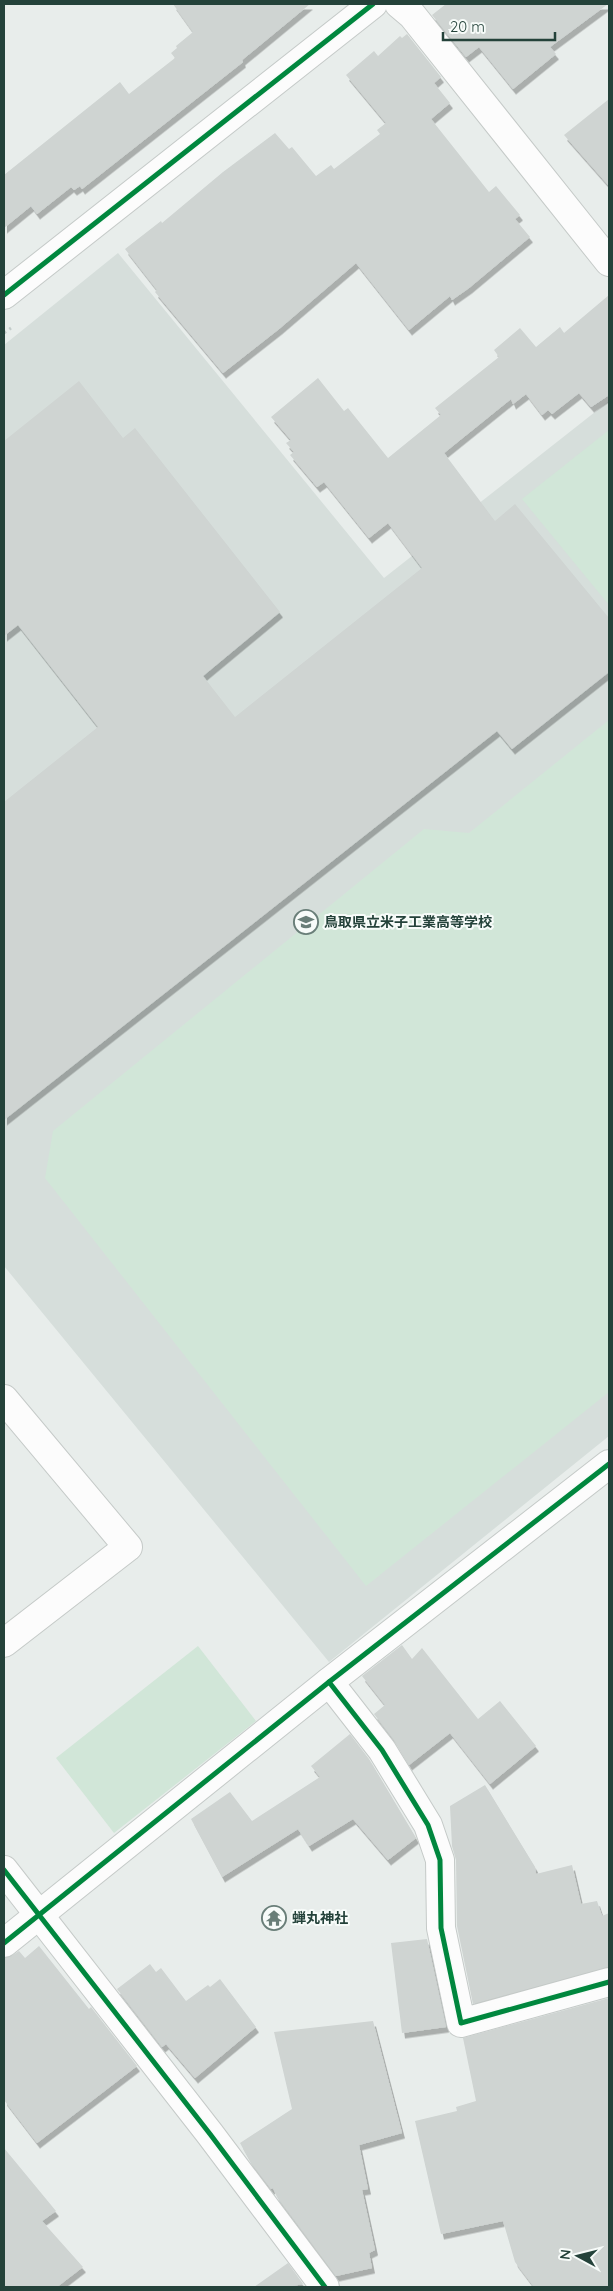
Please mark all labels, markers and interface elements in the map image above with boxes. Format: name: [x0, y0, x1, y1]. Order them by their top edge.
scale bar: [443, 10, 556, 42]
text: 20 m: [450, 17, 485, 36]
school or university icon: 鳥取県立米子工業高等学校: [293, 909, 319, 935]
place label: 鳥取県立米子工業高等学校: [324, 913, 492, 931]
temple icon: 蝉丸神社: [261, 1905, 287, 1931]
place label: 蝉丸神社: [292, 1909, 348, 1927]
north arrow: [553, 2231, 603, 2281]
text: N: [556, 2248, 575, 2261]

